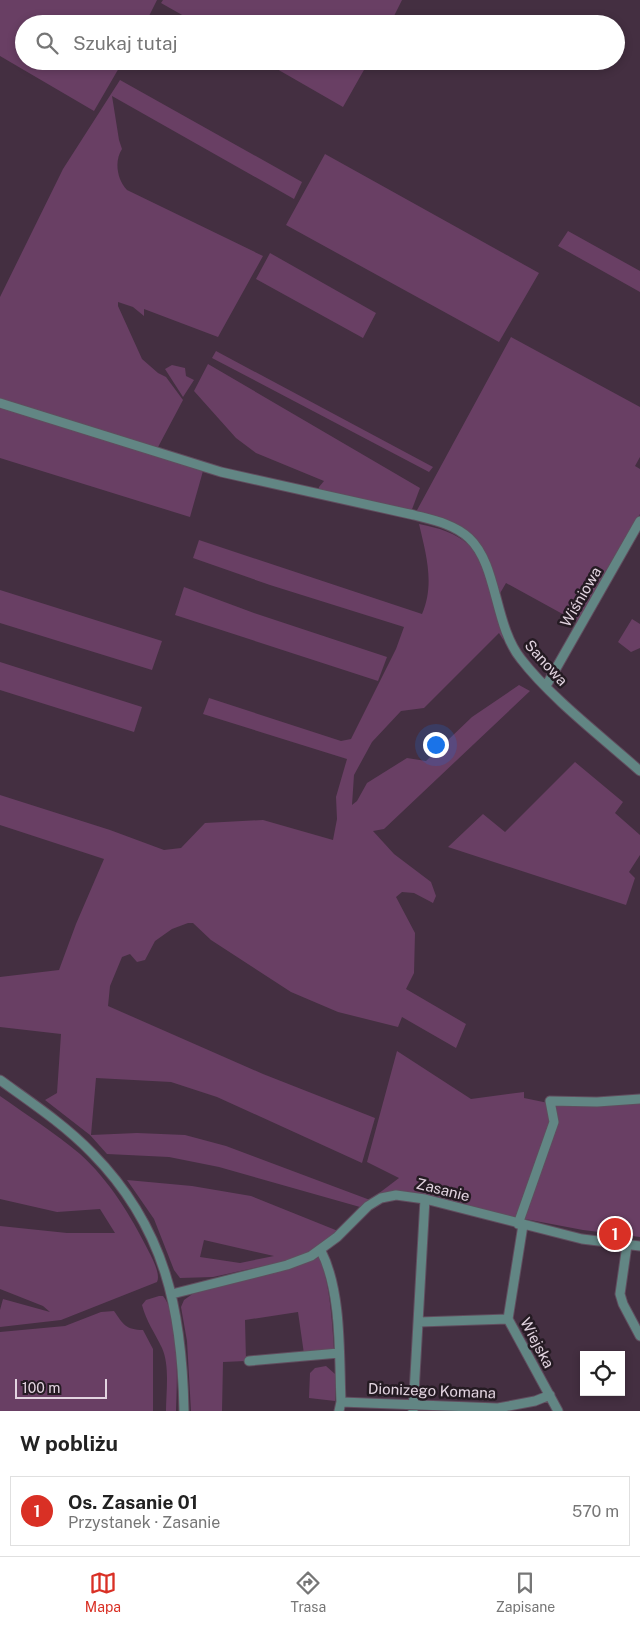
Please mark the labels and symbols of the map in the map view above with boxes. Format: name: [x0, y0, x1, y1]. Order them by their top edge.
street label: Wiśniowa: [557, 564, 604, 630]
street label: Sanowa: [522, 636, 571, 689]
your location: [423, 732, 449, 758]
street label: Zasanie: [415, 1175, 472, 1204]
pin: 1: [599, 1215, 631, 1253]
street label: Wiejska: [517, 1315, 558, 1371]
scale bar: [15, 1376, 108, 1399]
street label: Dionizego Komana: [368, 1380, 496, 1401]

